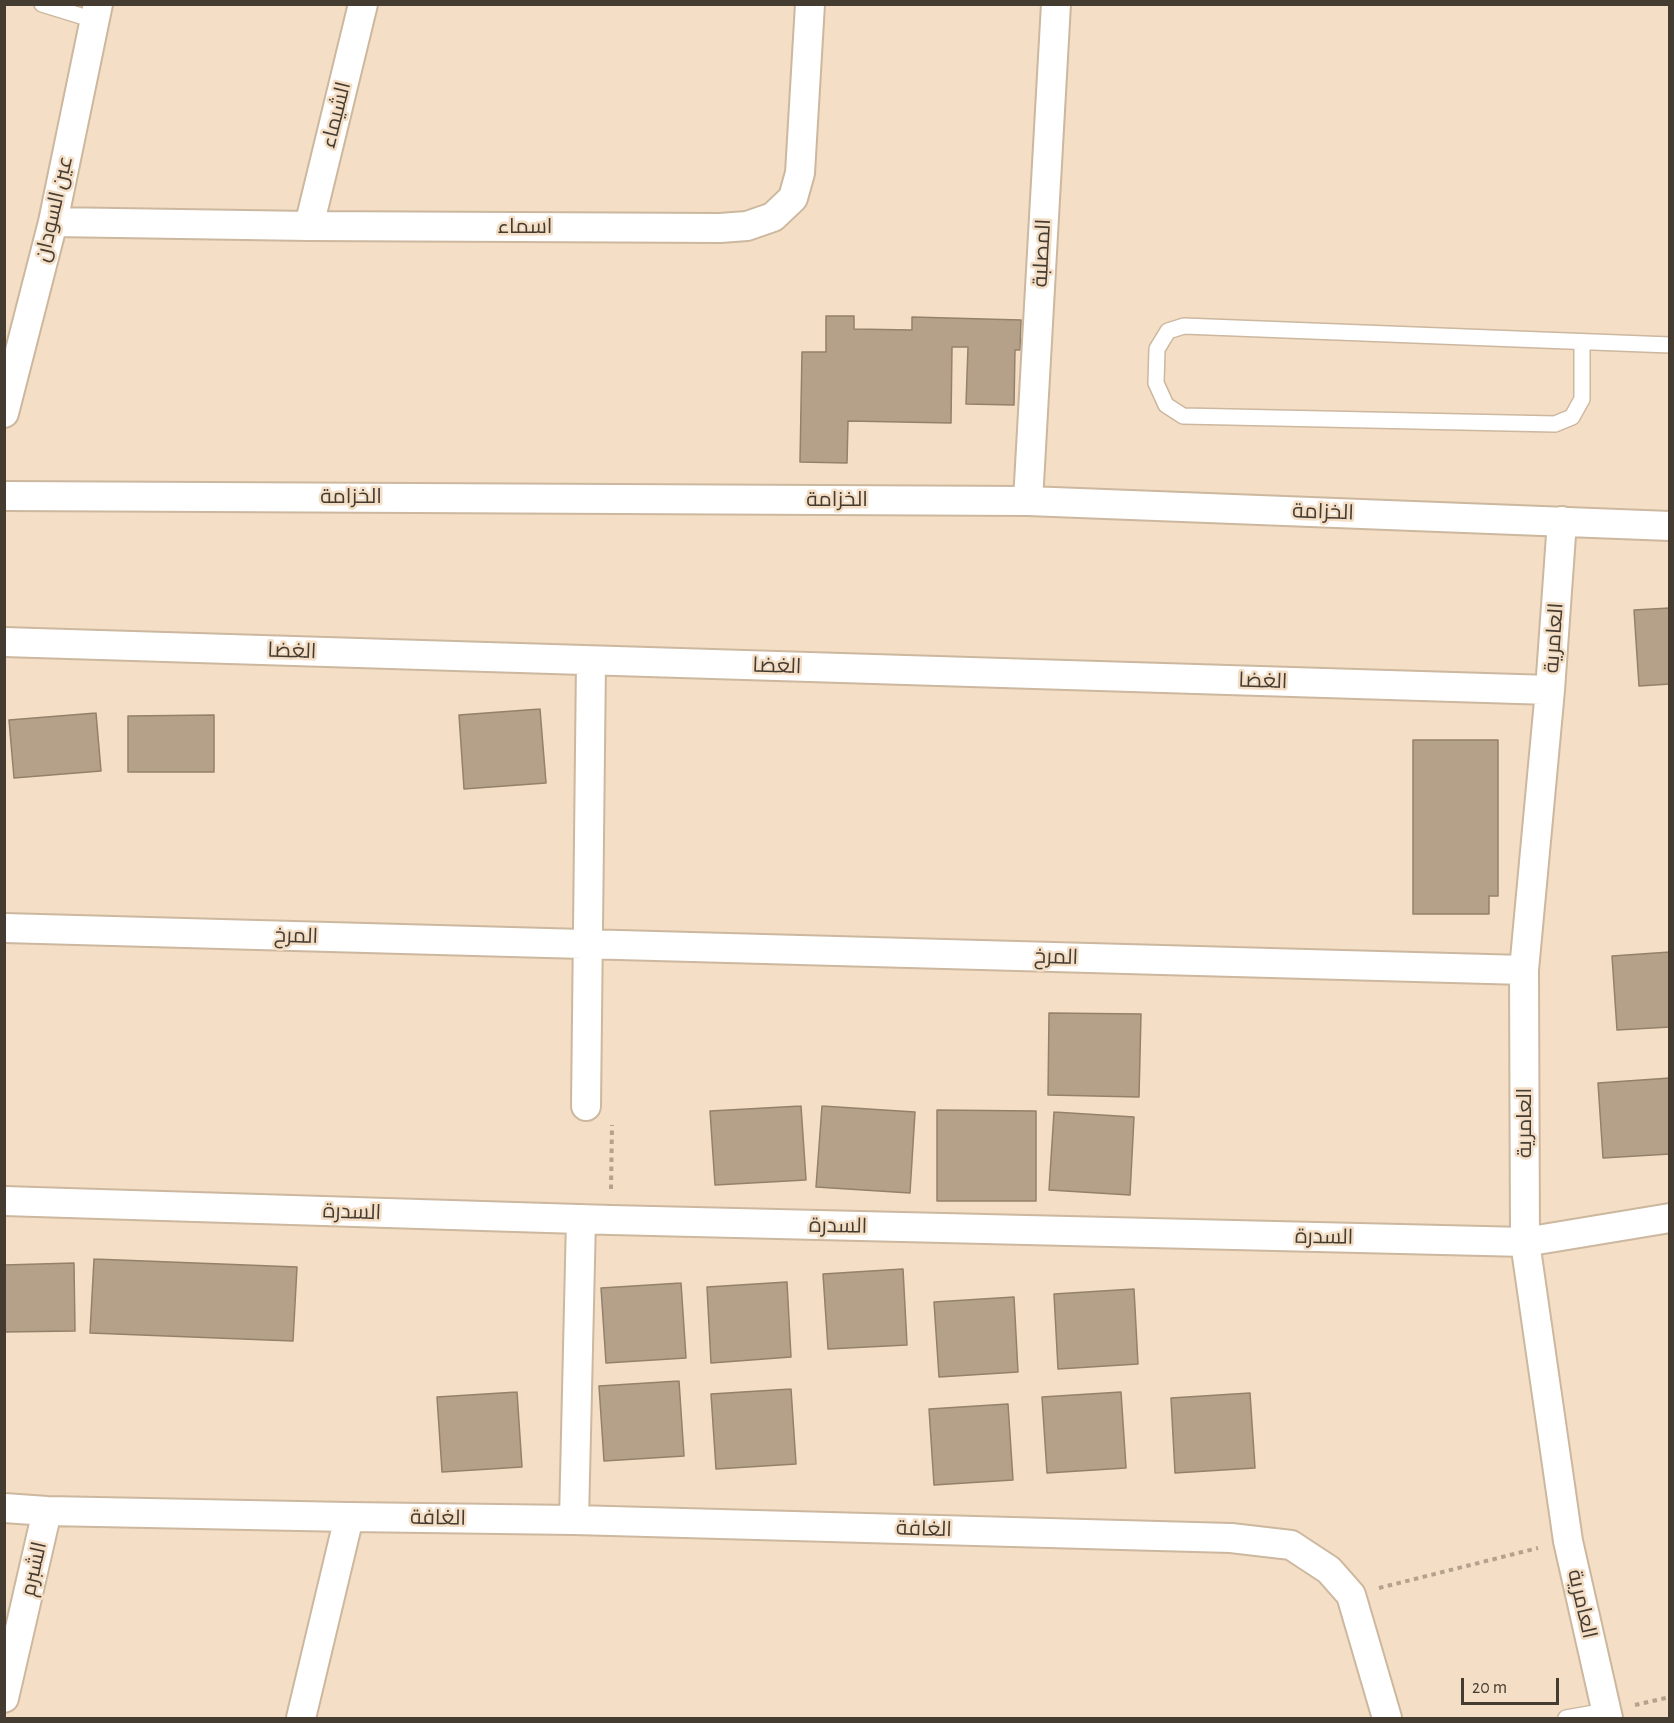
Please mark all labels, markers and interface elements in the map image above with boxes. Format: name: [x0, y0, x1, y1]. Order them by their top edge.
street label: الشيماء: [316, 79, 356, 151]
street label: عين السودان: [30, 153, 78, 265]
street label: اسماء: [498, 214, 552, 240]
street label: المصلبة: [1028, 218, 1056, 288]
street label: الخزامة: [320, 484, 382, 510]
street label: الخزامة: [806, 487, 868, 513]
street label: الخزامة: [1292, 498, 1354, 526]
street label: العامرية: [1539, 602, 1569, 674]
street label: الغضا: [267, 638, 317, 664]
street label: الغضا: [752, 653, 802, 679]
street label: الغضا: [1238, 668, 1288, 694]
street label: المرخ: [274, 923, 318, 949]
street label: المرخ: [1034, 944, 1078, 970]
street label: العامرية: [1512, 1088, 1538, 1158]
street label: السدرة: [322, 1198, 382, 1226]
street label: السدرة: [809, 1213, 867, 1239]
street label: السدرة: [1295, 1224, 1353, 1250]
street label: الغافة: [410, 1505, 466, 1531]
street label: الغافة: [896, 1515, 952, 1543]
street label: الشبرم: [16, 1539, 52, 1599]
street label: العامرية: [1562, 1567, 1602, 1641]
scale bar: [1464, 1666, 1562, 1704]
text: 20 m: [1472, 1679, 1507, 1697]

